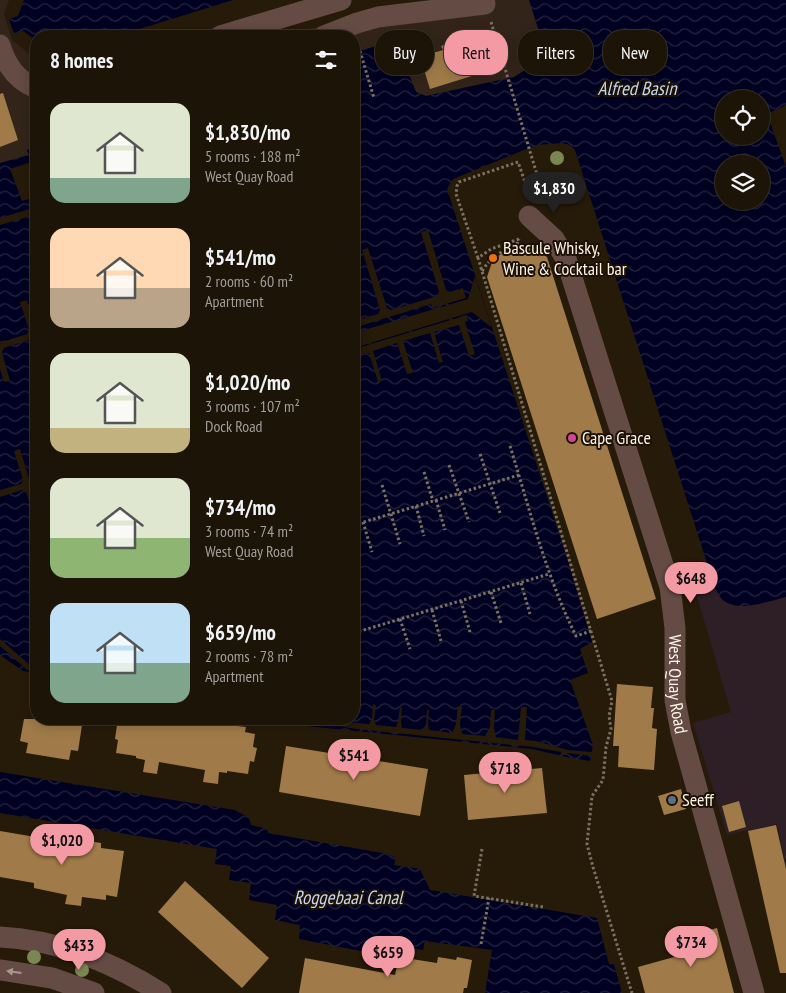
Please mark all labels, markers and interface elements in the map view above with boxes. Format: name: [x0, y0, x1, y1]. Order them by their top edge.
chip: Buy: [375, 30, 434, 75]
chip: Rent: [444, 30, 508, 75]
chip: Filters: [518, 30, 593, 75]
chip: New: [603, 30, 667, 75]
icon: filters: [312, 46, 340, 74]
text: 8 homes: [50, 47, 113, 74]
water label: Alfred Basin: [597, 76, 678, 100]
map controls: [715, 90, 770, 210]
button: locate: [715, 90, 770, 145]
text: $1,830/mo: [205, 119, 290, 146]
icon: home: [90, 123, 150, 183]
text: 5 rooms · 188 m²: [205, 146, 301, 166]
button: layers: [715, 155, 770, 210]
text: West Quay Road: [205, 166, 293, 186]
pin: $1,830: [513, 172, 595, 214]
text: $1,830: [533, 178, 575, 198]
place label: Bascule Whisky, Wine & Cocktail bar: [503, 236, 627, 280]
text: $541/mo: [205, 244, 276, 271]
icon: home: [90, 248, 150, 308]
marker: Bascule Whisky, Wine & Cocktail bar: [487, 252, 499, 264]
text: 2 rooms · 60 m²: [205, 271, 293, 291]
text: Apartment: [205, 291, 264, 311]
text: $1,020/mo: [205, 369, 290, 396]
icon: home: [90, 373, 150, 433]
text: 3 rooms · 107 m²: [205, 396, 300, 416]
text: Dock Road: [205, 416, 263, 436]
place label: Cape Grace: [582, 426, 651, 449]
marker: Cape Grace: [566, 432, 578, 444]
text: $734/mo: [205, 494, 276, 521]
icon: home: [90, 498, 150, 558]
text: 3 rooms · 74 m²: [205, 521, 293, 541]
text: West Quay Road: [205, 541, 293, 561]
pin: $648: [661, 562, 721, 604]
text: $648: [676, 568, 706, 588]
text: $659/mo: [205, 619, 276, 646]
icon: home: [90, 623, 150, 683]
street label: West Quay Road: [664, 635, 693, 735]
text: 2 rooms · 78 m²: [205, 646, 293, 666]
text: Apartment: [205, 666, 264, 686]
pin: $541: [324, 738, 384, 781]
text: $541: [339, 745, 369, 765]
pin: $718: [475, 752, 535, 794]
text: $718: [490, 758, 520, 778]
place label: Seeff: [682, 788, 715, 811]
marker: Seeff: [666, 794, 678, 806]
pin: $1,020: [21, 824, 103, 866]
text: $1,020: [41, 830, 83, 850]
water label: Roggebaai Canal: [294, 885, 404, 909]
pin: $734: [661, 926, 721, 968]
pin: $433: [49, 928, 109, 971]
text: $734: [676, 932, 706, 952]
text: $433: [64, 935, 94, 955]
pin: $659: [358, 936, 418, 978]
text: $659: [373, 942, 403, 962]
one-way arrow: [5, 967, 21, 975]

